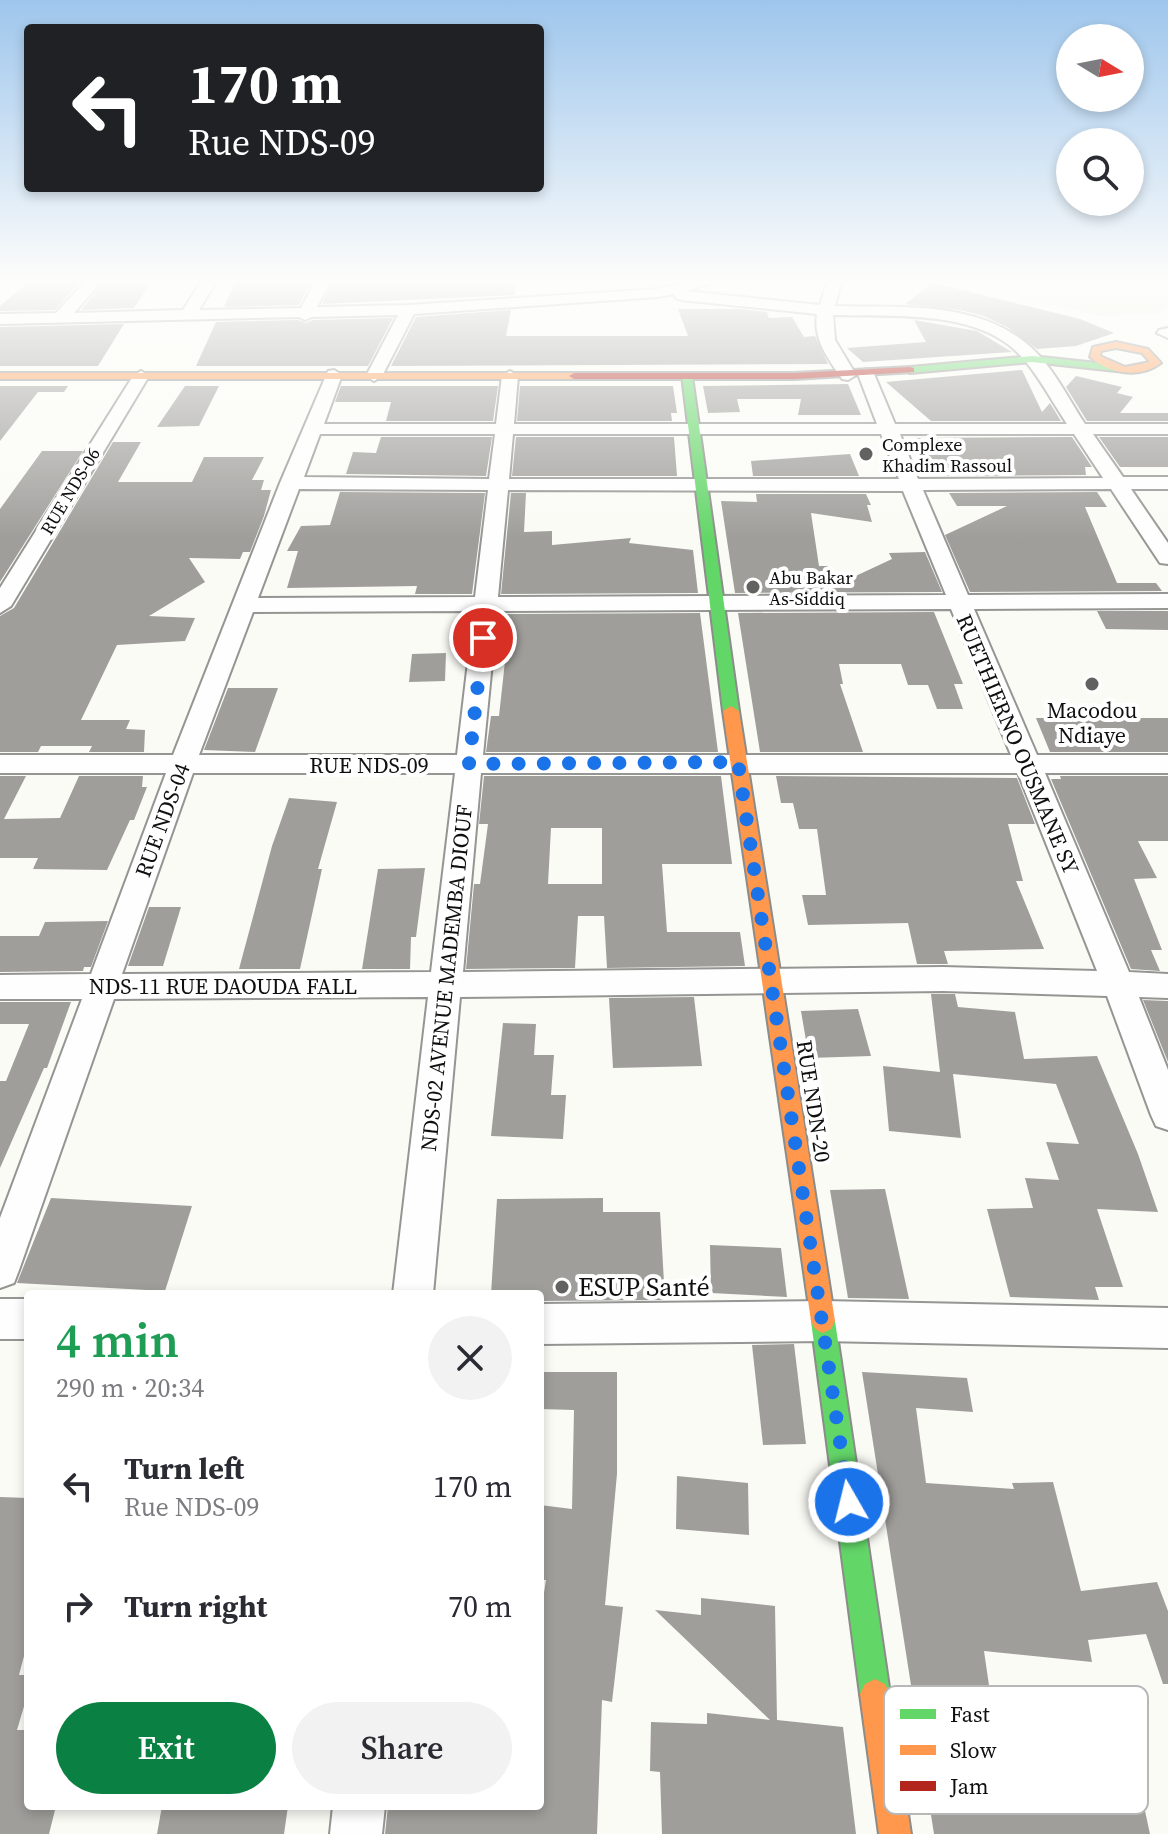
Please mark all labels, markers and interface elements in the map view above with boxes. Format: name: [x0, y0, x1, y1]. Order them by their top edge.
north arrow: [1056, 24, 1144, 112]
map controls: [1056, 24, 1144, 216]
text: 170 m: [188, 45, 342, 122]
icon: left: [56, 56, 160, 160]
text: Rue NDS-09: [188, 118, 376, 167]
button: search: [1056, 128, 1144, 216]
place label: Complexe Khadim Rassoul: [882, 432, 1012, 478]
street label: RUE NDS-06: [34, 443, 106, 539]
marker: Complexe Khadim Rassoul: [857, 445, 875, 463]
place label: Abu Bakar As-Siddiq: [769, 565, 853, 611]
marker: Abu Bakar As-Siddiq: [744, 578, 762, 596]
pin: [449, 604, 517, 672]
street label: RUETHIERNO OUSMANE SY: [949, 609, 1087, 879]
icon: arrive: [461, 616, 505, 660]
marker: Macodou Ndiaye: [1083, 675, 1101, 693]
place label: Macodou Ndiaye: [1047, 695, 1137, 750]
street label: RUE NDS-09: [309, 750, 429, 780]
street label: RUE NDS-04: [128, 759, 196, 881]
street label: NDS-02 AVENUE MADEMBA DIOUF: [413, 803, 479, 1153]
street label: NDS-11 RUE DAOUDA FALL: [89, 971, 357, 1001]
street label: RUE NDN-20: [790, 1038, 838, 1164]
place label: ESUP Santé: [578, 1269, 710, 1305]
marker: ESUP Santé: [553, 1278, 571, 1296]
text: 4 min: [56, 1307, 179, 1373]
button: close: [428, 1316, 512, 1400]
text: 290 m · 20:34: [56, 1370, 204, 1406]
text: Turn left: [124, 1448, 244, 1489]
position arrow: [807, 1460, 891, 1544]
icon: left: [56, 1464, 100, 1508]
text: 170 m: [433, 1466, 512, 1507]
text: Rue NDS-09: [124, 1489, 260, 1525]
icon: right: [56, 1584, 100, 1628]
text: Turn right: [124, 1586, 267, 1627]
text: 70 m: [448, 1586, 512, 1627]
legend: [884, 1686, 1148, 1814]
text: Fast: [950, 1699, 991, 1729]
button: Exit: [56, 1702, 276, 1794]
button: Share: [292, 1702, 512, 1794]
text: Slow: [950, 1735, 997, 1765]
text: Jam: [949, 1771, 989, 1801]

